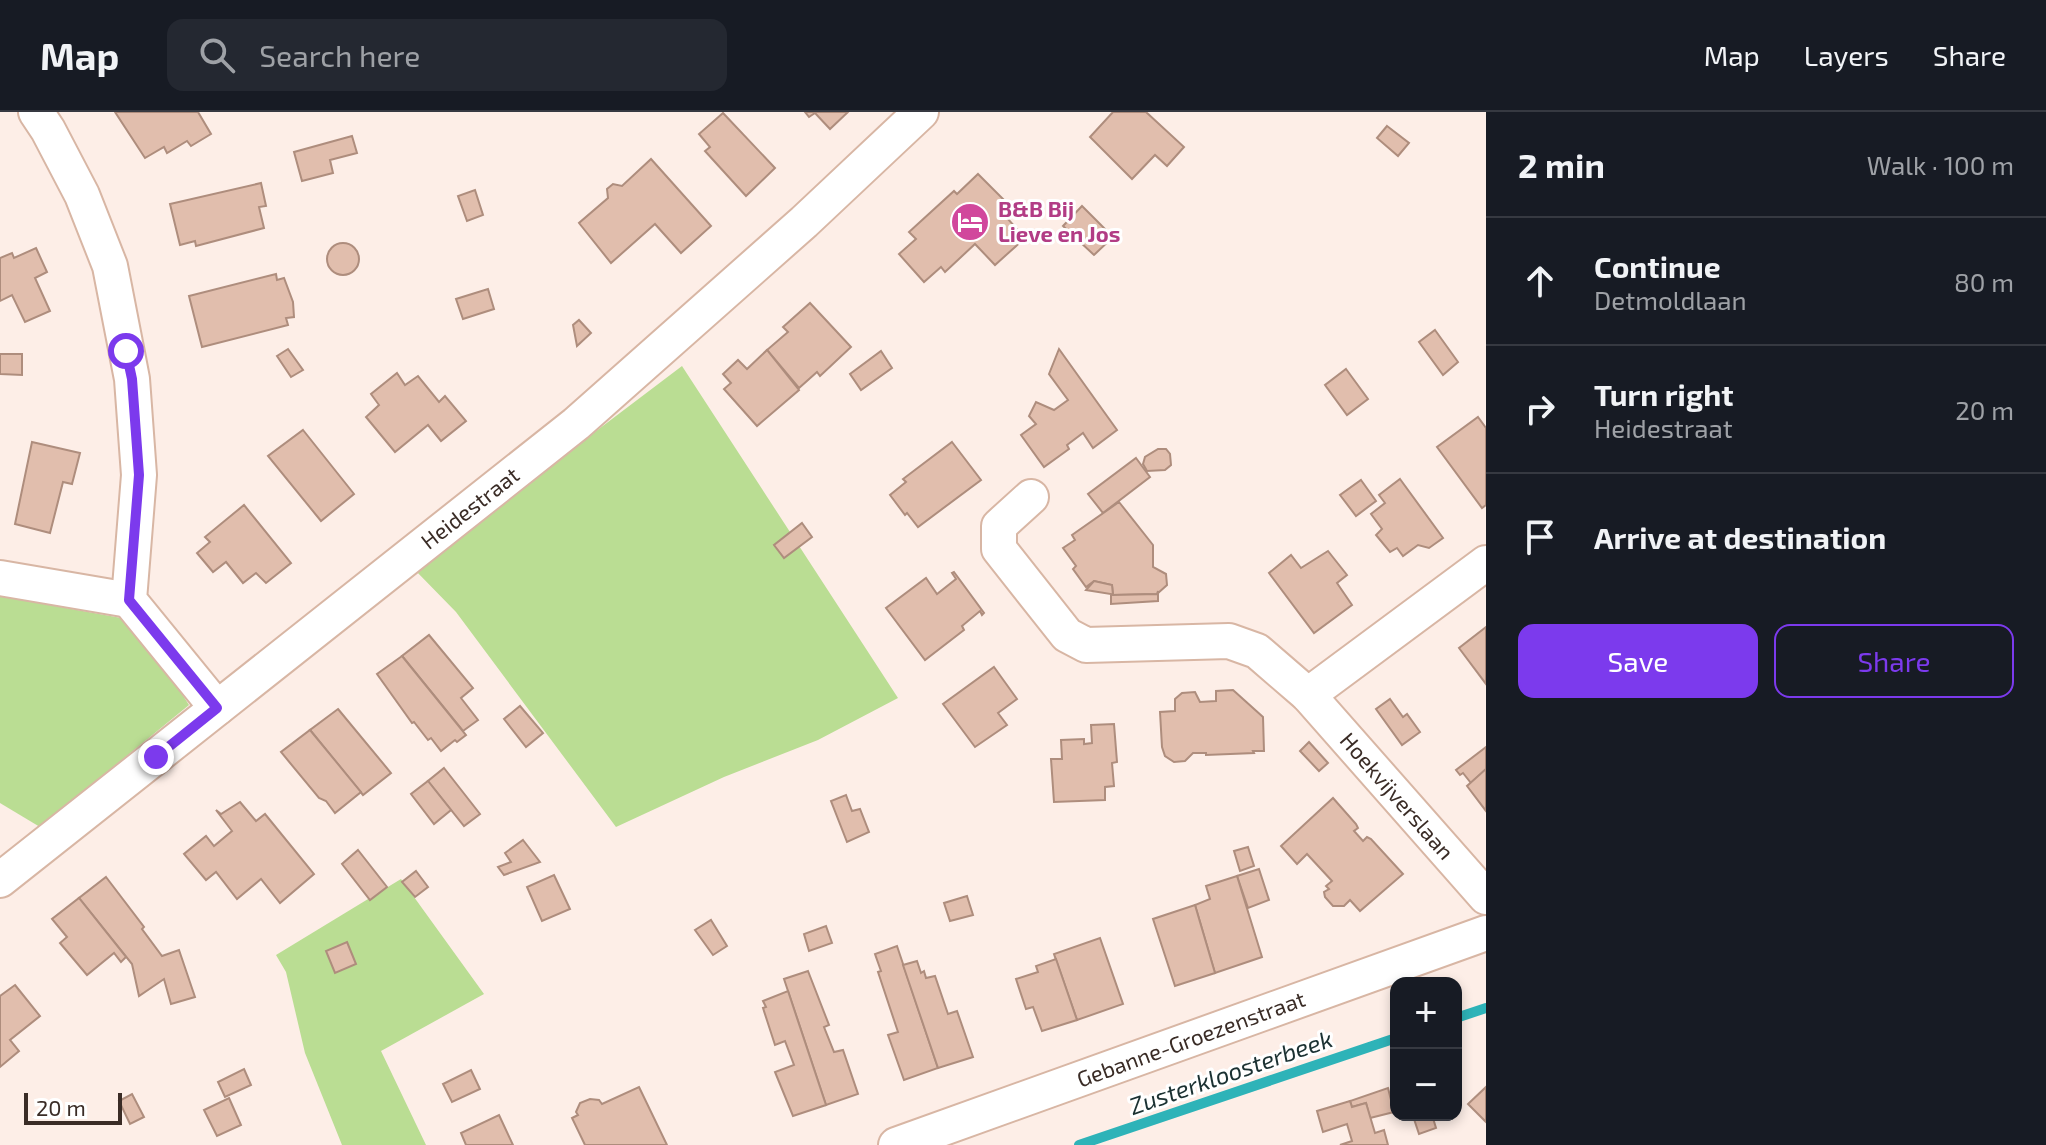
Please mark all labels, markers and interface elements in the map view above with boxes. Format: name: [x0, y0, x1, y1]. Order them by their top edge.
search box: [167, 19, 727, 91]
text: Map: [40, 32, 119, 78]
icon: search: [195, 33, 239, 77]
text: Search here: [259, 37, 420, 73]
text: Map: [1704, 38, 1760, 72]
text: Layers: [1804, 38, 1889, 72]
text: Share: [1933, 38, 2006, 72]
text: 2 min: [1518, 144, 1605, 185]
text: Walk · 100 m: [1867, 149, 2014, 180]
place label: B&B Bij Lieve en Jos: [998, 195, 1120, 246]
hotel icon: B&B Bij Lieve en Jos: [949, 201, 991, 243]
text: Continue: [1594, 248, 1721, 284]
icon: ahead: [1518, 259, 1562, 303]
text: 80 m: [1954, 266, 2014, 297]
text: Detmoldlaan: [1594, 284, 1747, 315]
route start: [108, 333, 144, 369]
text: Turn right: [1594, 376, 1734, 412]
icon: right: [1518, 387, 1562, 431]
text: 20 m: [1955, 394, 2014, 425]
text: Heidestraat: [1594, 412, 1733, 443]
street label: Heidestraat: [415, 461, 524, 554]
icon: arrive: [1518, 515, 1562, 559]
text: Arrive at destination: [1594, 519, 1886, 555]
button: Save: [1518, 624, 1758, 698]
button: Share: [1774, 624, 2014, 698]
street label: Hoekvijverslaan: [1335, 727, 1460, 865]
route end: [138, 739, 174, 775]
map controls: [1390, 977, 1462, 1121]
button: +: [1390, 977, 1462, 1049]
street label: Gebanne-Groezenstraat: [1073, 985, 1308, 1091]
water label: Zusterkloosterbeek: [1125, 1023, 1336, 1120]
button: −: [1390, 1049, 1462, 1121]
scale bar: [24, 1089, 122, 1125]
text: 20 m: [36, 1094, 86, 1120]

